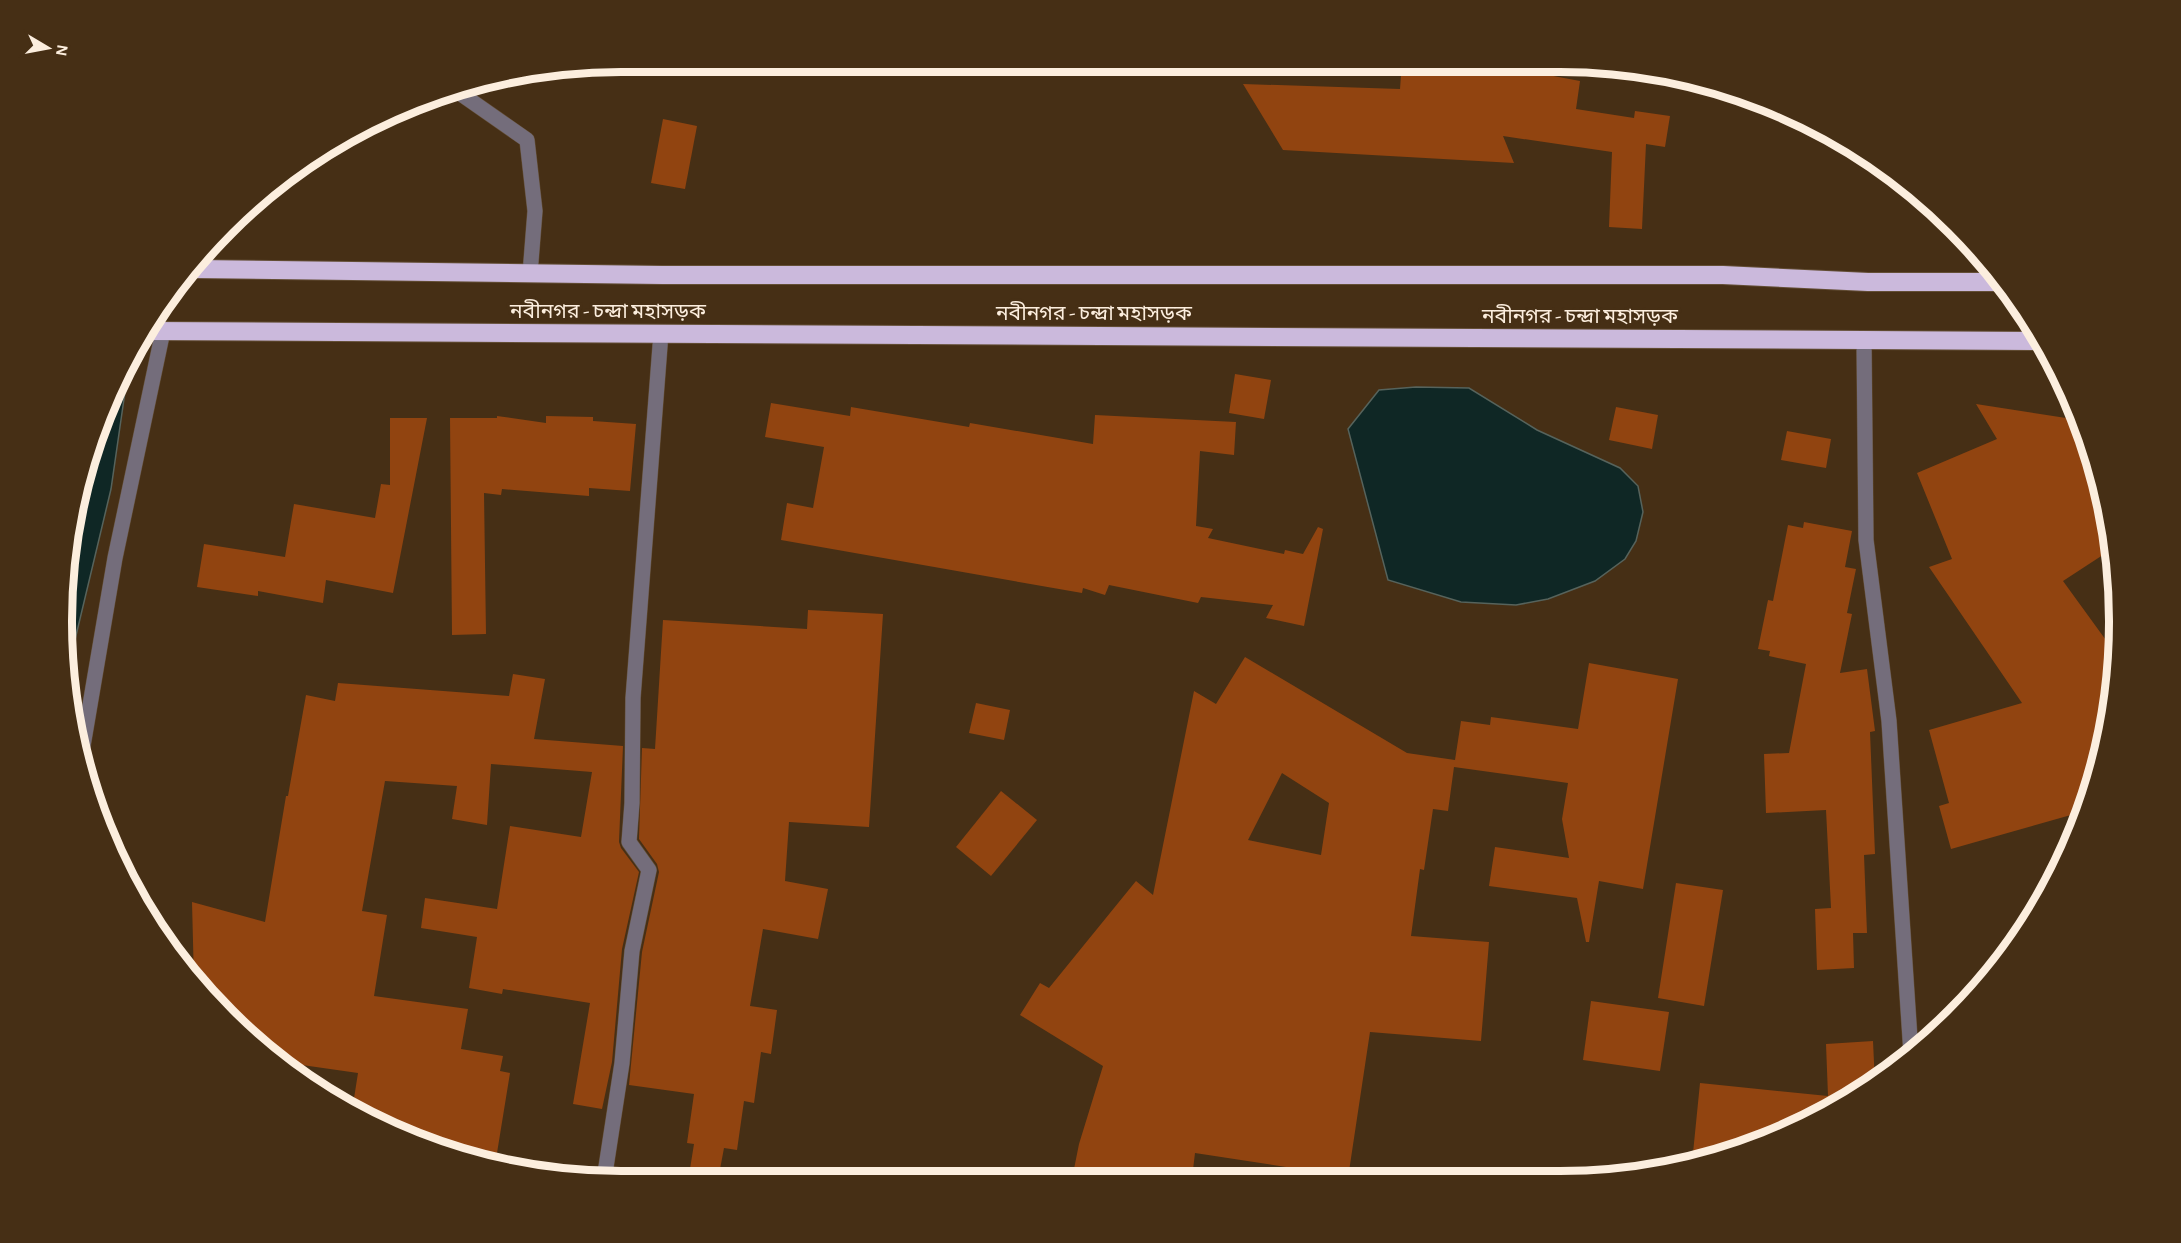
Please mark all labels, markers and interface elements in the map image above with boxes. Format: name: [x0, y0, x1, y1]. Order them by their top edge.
north arrow: [18, 18, 78, 78]
text: N: [53, 44, 71, 57]
street label: নবীনগর - চন্দ্রা মহাসড়ক: [509, 299, 707, 322]
street label: নবীনগর - চন্দ্রা মহাসড়ক: [995, 301, 1193, 324]
street label: নবীনগর - চন্দ্রা মহাসড়ক: [1481, 304, 1679, 327]

